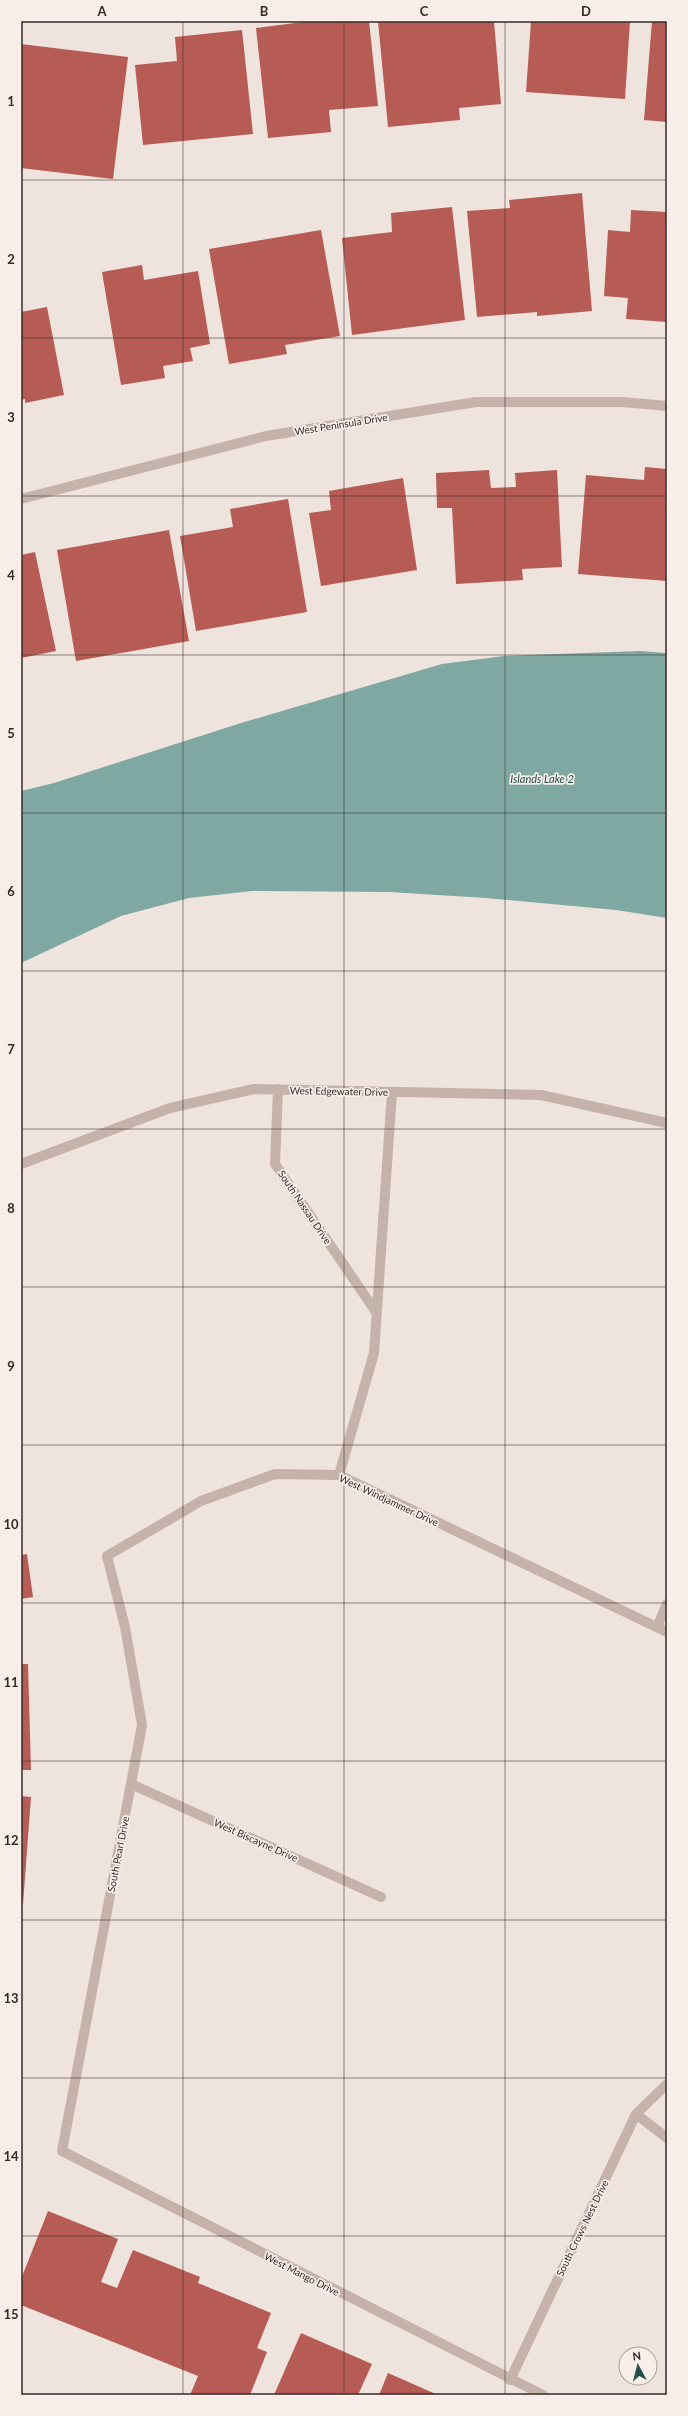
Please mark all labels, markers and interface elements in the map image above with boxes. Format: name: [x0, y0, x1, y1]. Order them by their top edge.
text: A: [96, 3, 107, 19]
text: B: [260, 3, 269, 19]
text: C: [420, 3, 429, 19]
text: D: [581, 3, 591, 19]
text: 1: [7, 93, 15, 109]
text: 2: [7, 251, 15, 267]
text: 3: [7, 409, 15, 425]
street label: West Peninsula Drive: [294, 411, 388, 437]
text: 4: [7, 567, 15, 583]
text: 5: [7, 725, 15, 741]
water label: Islands Lake 2: [510, 772, 574, 785]
text: 6: [7, 883, 15, 899]
text: 7: [7, 1041, 15, 1057]
street label: West Edgewater Drive: [290, 1084, 388, 1098]
street label: South Nassau Drive: [276, 1168, 334, 1246]
text: 8: [7, 1200, 15, 1216]
text: 9: [7, 1358, 15, 1374]
street label: West Windjammer Drive: [337, 1472, 441, 1528]
text: 10: [3, 1516, 19, 1532]
text: 11: [3, 1674, 19, 1690]
street label: South Pearl Drive: [105, 1815, 131, 1893]
street label: West Biscayne Drive: [212, 1816, 300, 1864]
text: 12: [3, 1832, 19, 1848]
text: 13: [3, 1990, 19, 2006]
text: 14: [3, 2148, 19, 2164]
street label: South Crows Nest Drive: [553, 2178, 611, 2278]
street label: West Mango Drive: [263, 2250, 341, 2298]
text: 15: [3, 2306, 19, 2322]
north arrow: [618, 2346, 658, 2386]
text: N: [632, 2349, 642, 2363]

